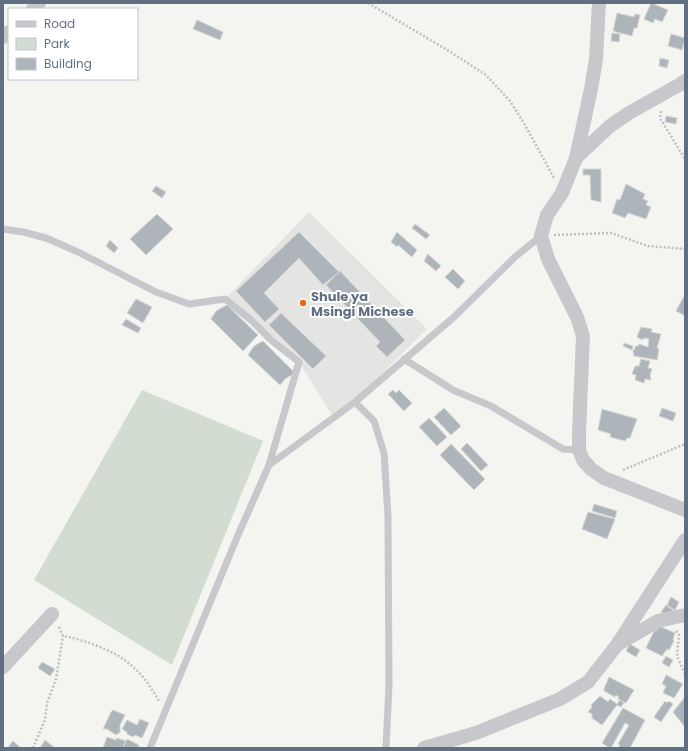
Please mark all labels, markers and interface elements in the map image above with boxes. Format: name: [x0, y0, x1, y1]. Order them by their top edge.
legend: [8, 8, 138, 80]
text: Road: [44, 15, 75, 32]
text: Park: [44, 35, 71, 52]
text: Building: [44, 55, 92, 72]
place label: Shule ya Msingi Michese: [311, 287, 414, 321]
marker: Shule ya Msingi Michese: [298, 298, 308, 308]

